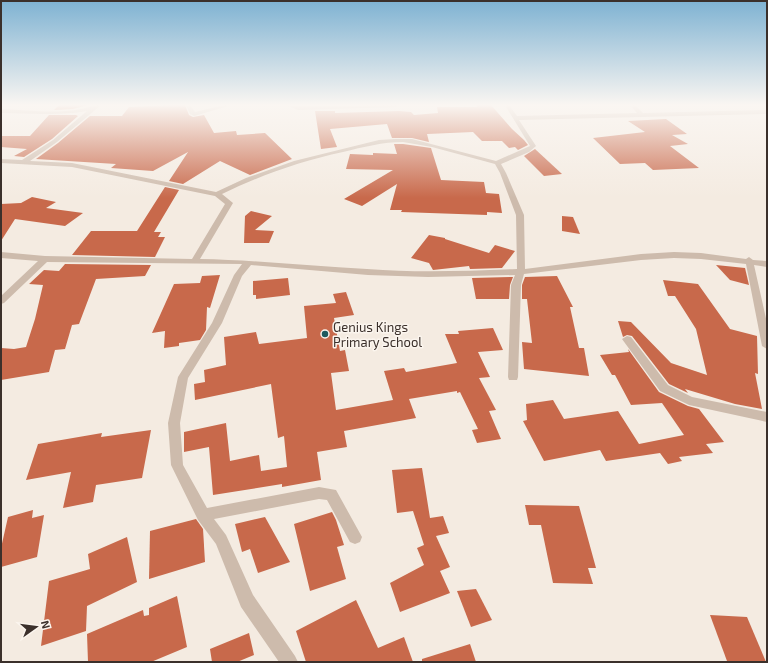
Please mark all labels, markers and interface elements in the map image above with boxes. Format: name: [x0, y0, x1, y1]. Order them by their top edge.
place label: Genius Kings Primary School: [333, 319, 422, 350]
marker: Genius Kings Primary School: [320, 329, 330, 339]
north arrow: [16, 607, 56, 647]
text: N: [39, 619, 53, 630]

